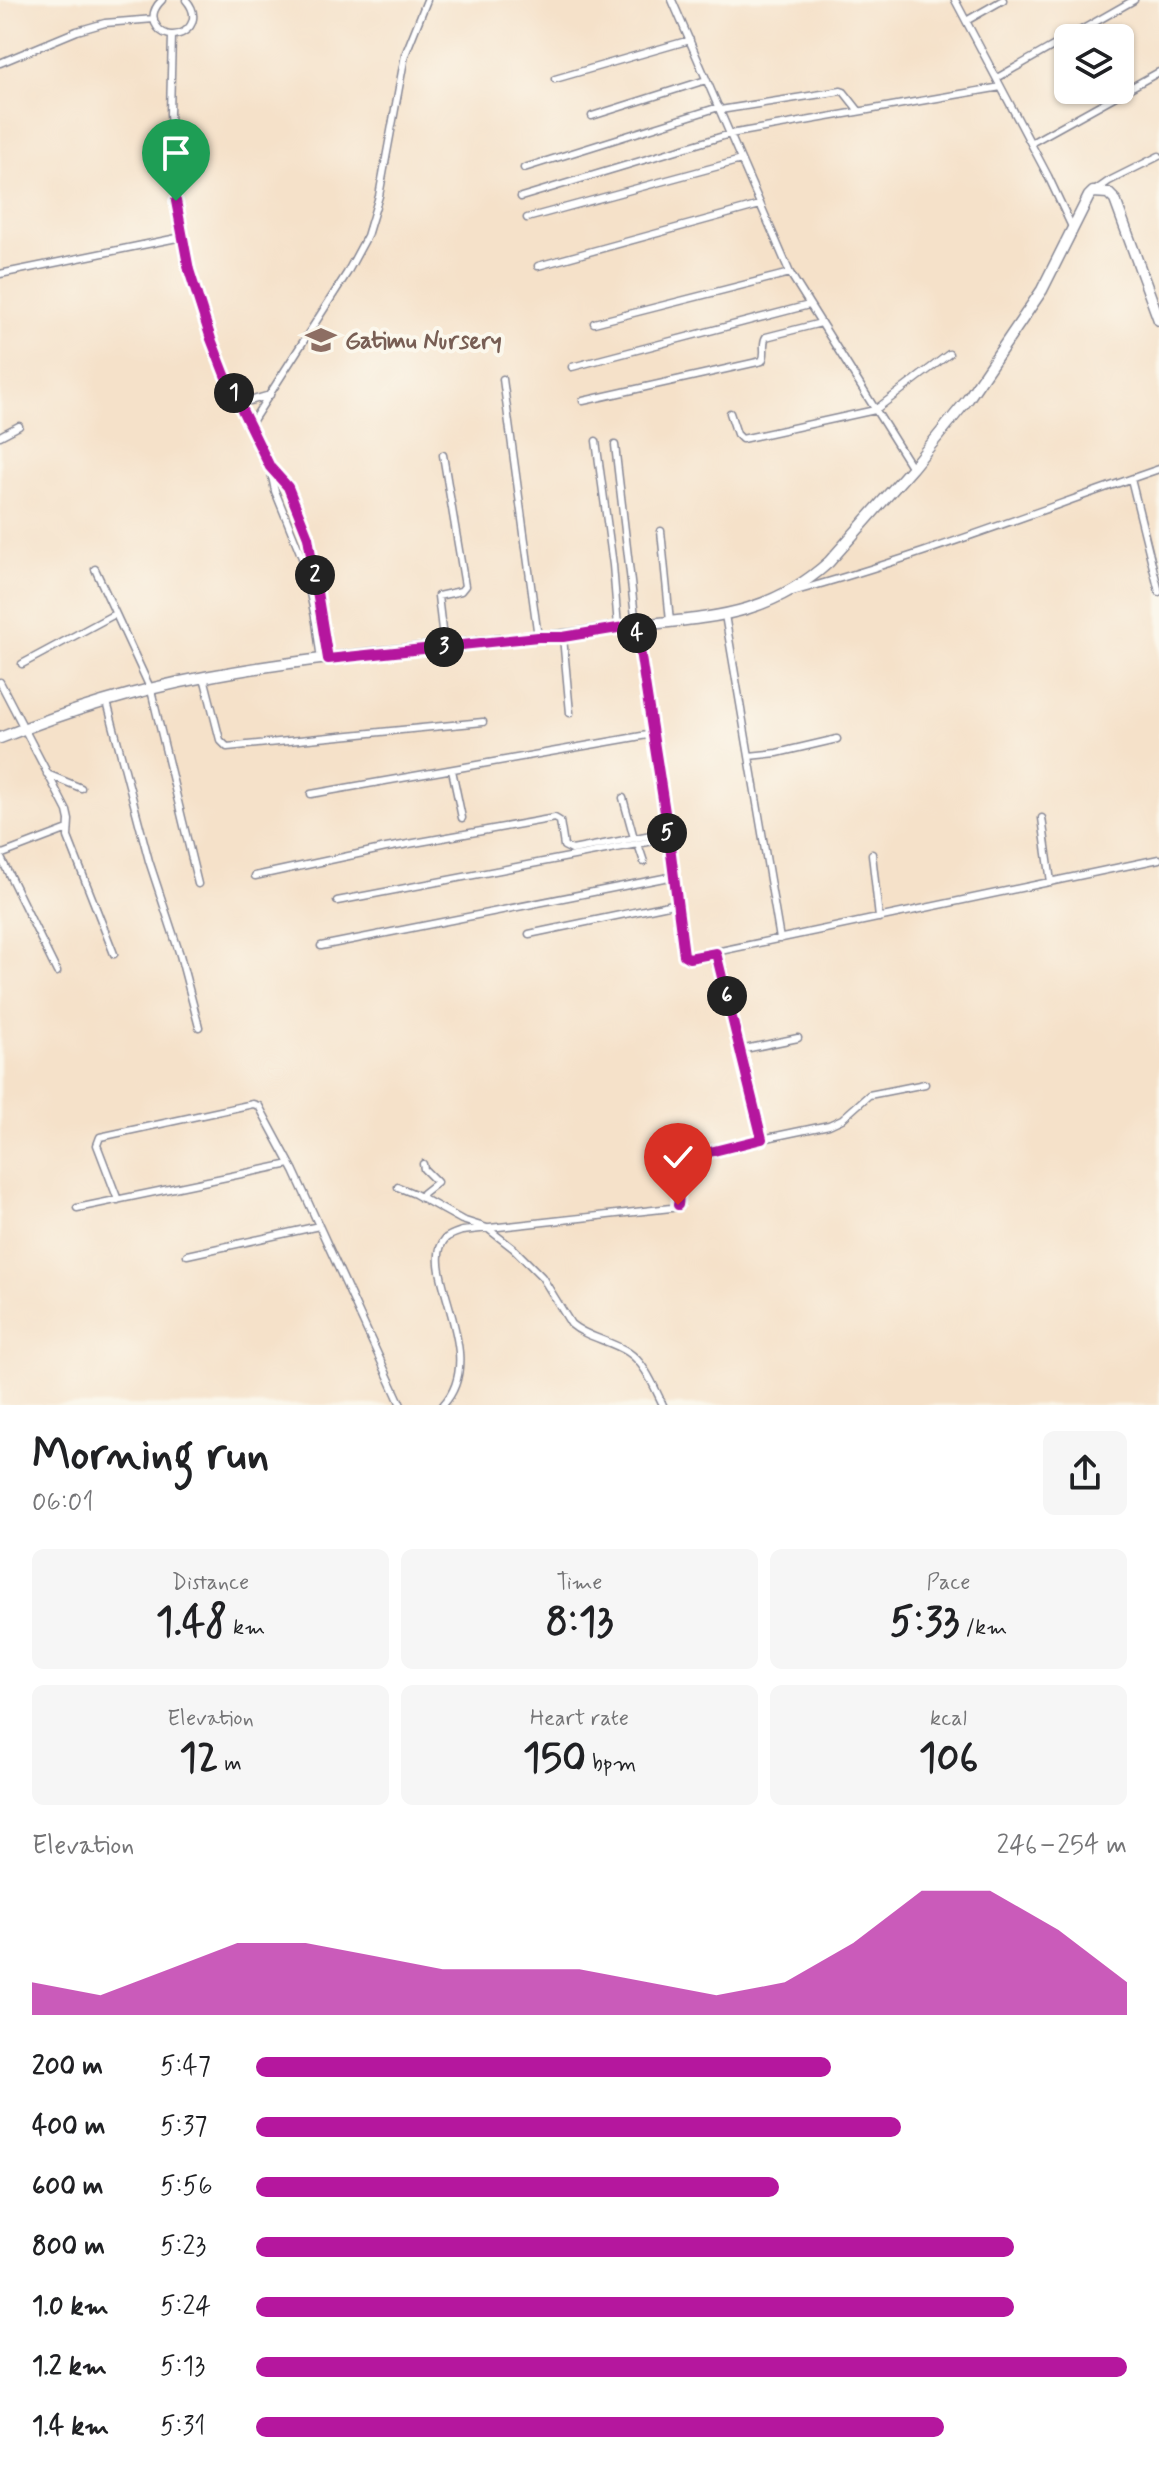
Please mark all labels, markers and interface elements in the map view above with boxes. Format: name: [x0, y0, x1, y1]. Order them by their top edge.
map controls: [1054, 24, 1134, 104]
button: layers: [1054, 24, 1134, 104]
pin: [142, 119, 210, 201]
icon: arrive: [154, 131, 198, 175]
school or university icon: Gatimu Nursery: [304, 323, 338, 357]
place label: Gatimu Nursery: [345, 326, 502, 357]
pin: 1: [214, 373, 254, 413]
text: 1: [229, 379, 239, 407]
pin: 2: [295, 555, 335, 595]
text: 2: [310, 561, 320, 589]
pin: 4: [617, 613, 657, 653]
text: 4: [631, 619, 643, 647]
pin: 3: [424, 627, 464, 667]
text: 3: [439, 633, 449, 661]
pin: 5: [647, 813, 687, 853]
text: 5: [660, 819, 674, 847]
pin: 6: [707, 976, 747, 1016]
text: 6: [721, 982, 733, 1010]
pin: [644, 1123, 712, 1205]
icon: check: [656, 1135, 700, 1179]
text: Morning run: [32, 1427, 269, 1485]
button: share: [1043, 1431, 1127, 1515]
text: 06:01: [32, 1486, 94, 1520]
text: Distance: [172, 1569, 249, 1597]
text: Time: [556, 1569, 603, 1597]
text: Pace: [927, 1569, 970, 1597]
text: 1.48: [156, 1597, 227, 1649]
text: 8:13: [545, 1597, 614, 1649]
text: 5:33: [890, 1597, 960, 1649]
text: km: [227, 1614, 265, 1642]
text: /km: [960, 1614, 1007, 1642]
text: Elevation: [167, 1705, 254, 1733]
text: Heart rate: [530, 1705, 629, 1733]
text: kcal: [930, 1705, 967, 1733]
text: 12: [179, 1733, 218, 1785]
text: 150: [523, 1733, 586, 1785]
text: 106: [919, 1733, 978, 1785]
text: m: [218, 1750, 242, 1778]
text: bpm: [586, 1750, 636, 1778]
text: Elevation: [32, 1829, 134, 1863]
text: 246–254 m: [997, 1829, 1127, 1863]
text: 200 m: [32, 2050, 103, 2084]
text: 5:47: [160, 2050, 211, 2084]
text: 400 m: [32, 2110, 105, 2144]
text: 5:37: [160, 2110, 207, 2144]
text: 600 m: [32, 2170, 104, 2204]
text: 5:56: [160, 2170, 213, 2204]
text: 800 m: [32, 2230, 105, 2264]
text: 5:23: [160, 2230, 206, 2264]
text: 1.0 km: [32, 2290, 109, 2324]
text: 5:24: [160, 2290, 211, 2324]
text: 1.2 km: [32, 2350, 107, 2384]
text: 5:13: [160, 2350, 205, 2384]
text: 1.4 km: [32, 2410, 109, 2444]
text: 5:31: [160, 2410, 205, 2444]

